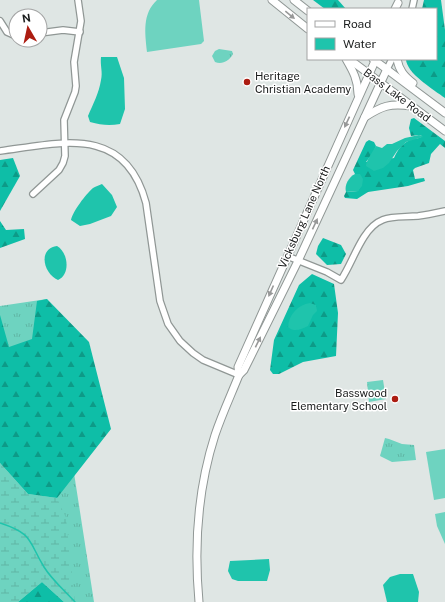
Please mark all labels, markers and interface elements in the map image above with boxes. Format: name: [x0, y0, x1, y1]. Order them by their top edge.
north arrow: [8, 8, 48, 48]
legend: [307, 8, 437, 60]
one-way arrow: [284, 10, 295, 19]
text: N: [21, 12, 32, 25]
text: Road: [343, 17, 371, 31]
text: Water: [343, 37, 377, 51]
street label: Bass Lake Road: [361, 66, 433, 124]
place label: Heritage Christian Academy: [255, 70, 351, 95]
marker: Heritage Christian Academy: [242, 77, 252, 87]
one-way arrow: [344, 116, 350, 127]
street label: Vicksburg Lane North: [276, 164, 332, 270]
one-way arrow: [312, 219, 318, 230]
one-way arrow: [268, 286, 274, 297]
one-way arrow: [255, 336, 261, 347]
place label: Basswood Elementary School: [290, 387, 387, 412]
marker: Basswood Elementary School: [390, 394, 400, 404]

